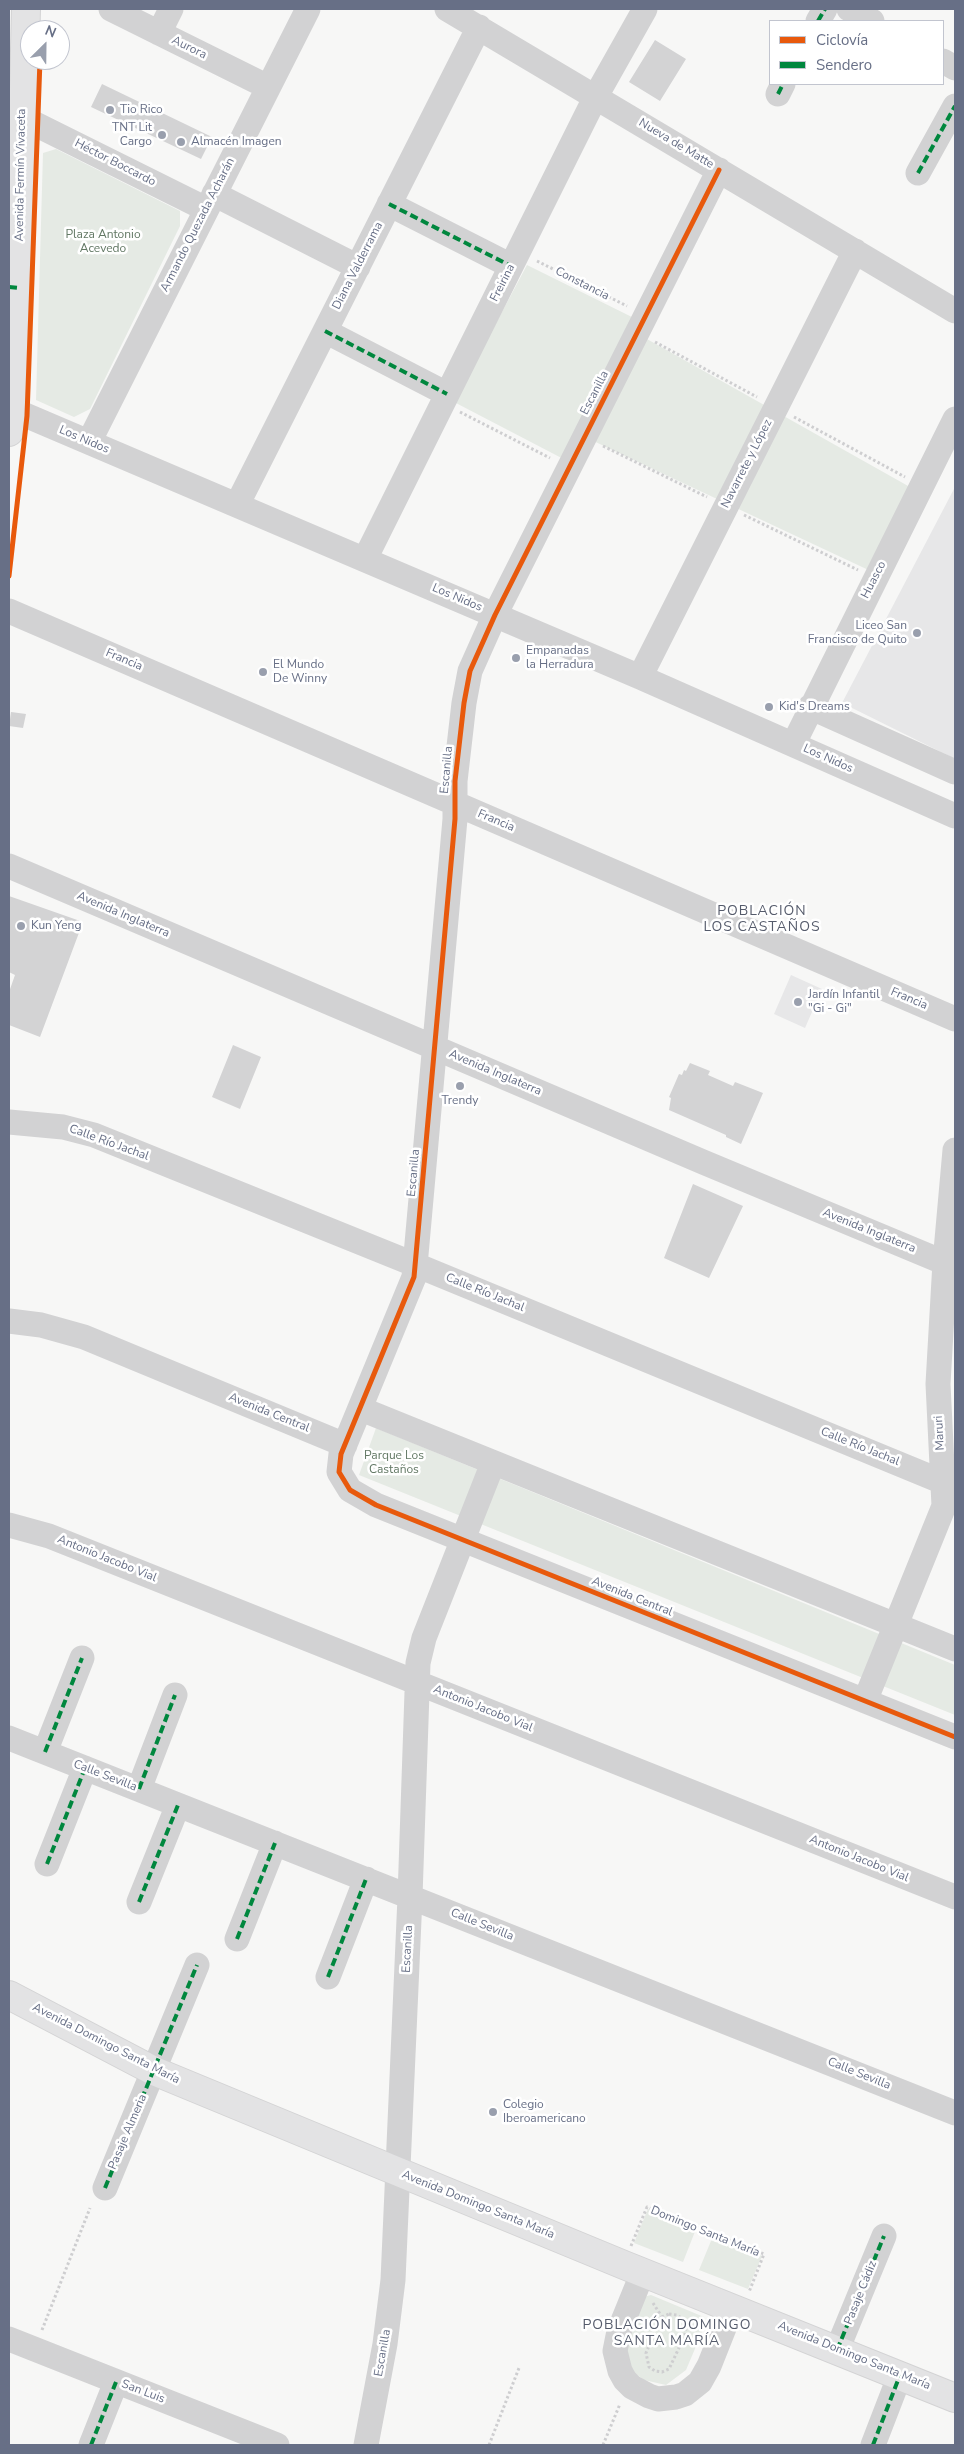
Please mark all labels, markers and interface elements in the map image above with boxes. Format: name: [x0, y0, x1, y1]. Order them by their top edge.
north arrow: [20, 20, 70, 70]
legend: [769, 20, 944, 85]
text: N: [42, 21, 59, 42]
text: Ciclovía: [816, 30, 868, 50]
street label: Aurora: [169, 33, 209, 63]
text: Sendero: [816, 55, 872, 75]
place label: Tio Rico: [120, 103, 163, 117]
marker: Tio Rico: [104, 104, 116, 116]
street label: Avenida Fermín Vivaceta: [13, 108, 29, 242]
street label: Nueva de Matte: [636, 116, 716, 172]
place label: TNT Lit Cargo: [112, 121, 152, 149]
marker: TNT Lit Cargo: [156, 129, 168, 141]
place label: Almacén Imagen: [191, 135, 282, 149]
street label: Héctor Boccardo: [72, 136, 158, 190]
marker: Almacén Imagen: [175, 136, 187, 148]
street label: Armando Quezada Acharán: [158, 156, 238, 294]
street label: Diana Valderrama: [330, 220, 386, 312]
park label: Plaza Antonio Acevedo: [65, 228, 141, 256]
street label: Freirina: [487, 262, 519, 304]
street label: Constancia: [552, 264, 612, 304]
street label: Escanilla: [578, 369, 612, 417]
street label: Navarrete y López: [718, 417, 776, 511]
street label: Los Nidos: [57, 423, 111, 457]
street label: Huasco: [858, 559, 890, 601]
street label: Los Nidos: [430, 581, 484, 615]
place label: Liceo San Francisco de Quito: [808, 619, 907, 647]
marker: Liceo San Francisco de Quito: [911, 627, 923, 639]
place label: Empanadas la Herradura: [526, 644, 594, 672]
street label: Francia: [103, 646, 145, 674]
marker: Empanadas la Herradura: [510, 652, 522, 664]
place label: El Mundo De Winny: [273, 658, 327, 686]
marker: El Mundo De Winny: [257, 666, 269, 678]
place label: Kid's Dreams: [779, 700, 850, 714]
marker: Kid's Dreams: [763, 701, 775, 713]
street label: Los Nidos: [801, 742, 855, 776]
street label: Escanilla: [438, 746, 456, 794]
street label: Francia: [475, 807, 517, 835]
street label: Avenida Inglaterra: [75, 889, 171, 941]
district label: POBLACIÓN LOS CASTAÑOS: [702, 904, 822, 936]
place label: Kun Yeng: [31, 919, 81, 933]
marker: Kun Yeng: [15, 920, 27, 932]
street label: Francia: [888, 985, 930, 1013]
place label: Jardín Infantil "Gi - Gi": [808, 988, 880, 1016]
marker: Jardín Infantil "Gi - Gi": [792, 996, 804, 1008]
street label: Avenida Inglaterra: [447, 1047, 543, 1099]
marker: Trendy: [454, 1080, 466, 1092]
place label: Trendy: [442, 1094, 478, 1108]
street label: Calle Río Jachal: [67, 1122, 151, 1164]
street label: Escanilla: [405, 1149, 423, 1197]
street label: Avenida Inglaterra: [820, 1206, 918, 1256]
street label: Calle Río Jachal: [443, 1271, 527, 1315]
street label: Avenida Central: [226, 1390, 312, 1436]
street label: Maruri: [932, 1415, 948, 1451]
street label: Calle Río Jachal: [818, 1425, 902, 1469]
park label: Parque Los Castaños: [364, 1449, 424, 1477]
street label: Antonio Jacobo Vial: [55, 1533, 159, 1585]
street label: Avenida Central: [589, 1574, 675, 1620]
street label: Antonio Jacobo Vial: [431, 1683, 535, 1735]
street label: Calle Sevilla: [71, 1757, 139, 1795]
street label: Antonio Jacobo Vial: [807, 1833, 911, 1885]
street label: Calle Sevilla: [448, 1906, 516, 1944]
street label: Escanilla: [400, 1925, 416, 1973]
street label: Avenida Domingo Santa María: [30, 2000, 182, 2088]
street label: Calle Sevilla: [825, 2055, 893, 2093]
street label: Pasaje Almeria: [106, 2092, 150, 2172]
place label: Colegio Iberoamericano: [503, 2098, 586, 2126]
marker: Colegio Iberoamericano: [487, 2106, 499, 2118]
street label: Avenida Domingo Santa María: [400, 2168, 556, 2242]
street label: Domingo Santa María: [648, 2204, 762, 2260]
street label: Pasaje Cádiz: [842, 2259, 880, 2327]
district label: POBLACIÓN DOMINGO SANTA MARÍA: [580, 2318, 754, 2350]
street label: Avenida Domingo Santa María: [776, 2319, 932, 2393]
street label: Escanilla: [372, 2328, 394, 2378]
street label: San Luis: [119, 2377, 167, 2407]

